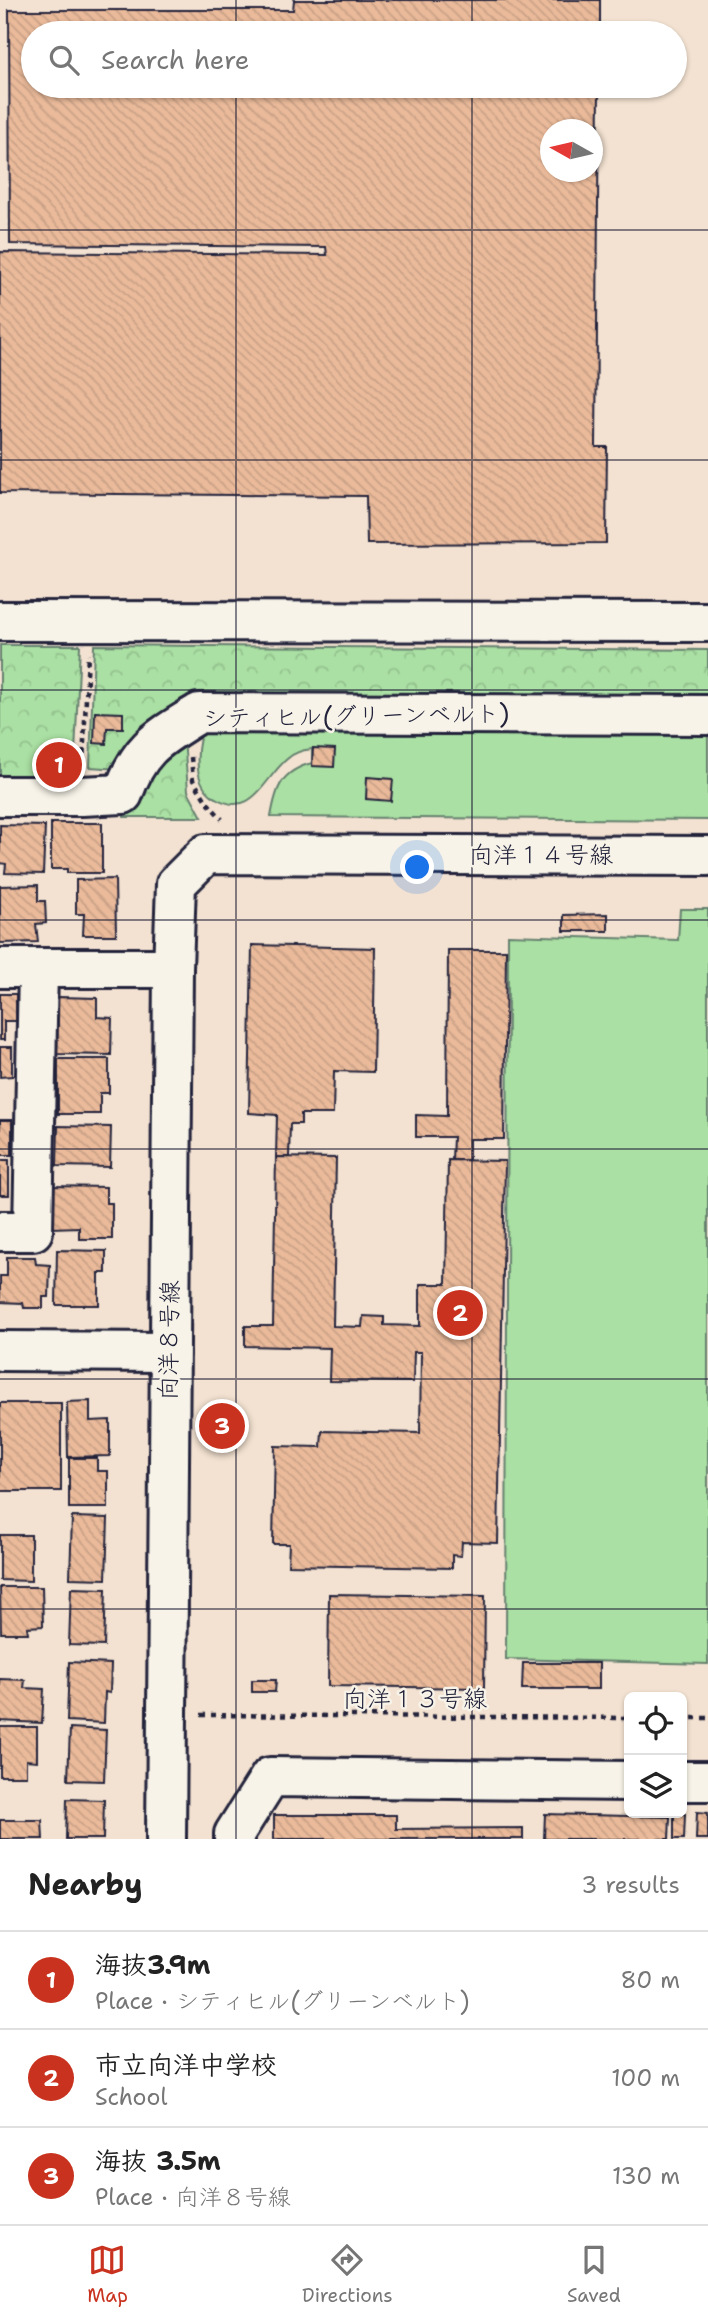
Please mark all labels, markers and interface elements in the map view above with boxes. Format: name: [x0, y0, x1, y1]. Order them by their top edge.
search box: [21, 21, 687, 98]
icon: search: [45, 41, 83, 79]
text: Search here: [101, 42, 250, 77]
north arrow: [540, 119, 603, 182]
street label: シティヒル(グリーンベルト): [203, 697, 509, 735]
pin: 1: [36, 739, 82, 791]
street label: 向洋１４号線: [469, 839, 613, 871]
your location: [400, 850, 434, 884]
street label: 向洋８号線: [152, 1280, 186, 1400]
pin: 2: [437, 1287, 483, 1339]
pin: 3: [199, 1400, 245, 1452]
street label: 向洋１３号線: [343, 1683, 487, 1715]
map controls: [624, 1692, 687, 1818]
button: locate: [624, 1692, 687, 1755]
button: layers: [624, 1755, 687, 1818]
text: Nearby: [28, 1864, 143, 1905]
text: 3 results: [581, 1870, 680, 1900]
text: 海抜3.9m: [95, 1947, 211, 1982]
text: 1: [46, 1965, 56, 1995]
text: 80 m: [621, 1965, 680, 1995]
text: Place · シティヒル(グリーンベルト): [95, 1986, 469, 2016]
text: 市立向洋中学校: [95, 2047, 277, 2082]
text: 2: [43, 2063, 59, 2093]
text: 100 m: [611, 2063, 680, 2093]
text: School: [95, 2082, 167, 2112]
text: 海抜 3.5m: [95, 2143, 221, 2178]
text: 3: [43, 2161, 59, 2191]
text: 130 m: [612, 2161, 680, 2191]
text: Place · 向洋８号線: [95, 2182, 291, 2212]
tab: Map: [87, 2241, 128, 2308]
tab: Directions: [302, 2241, 393, 2308]
tab: Saved: [567, 2241, 621, 2308]

